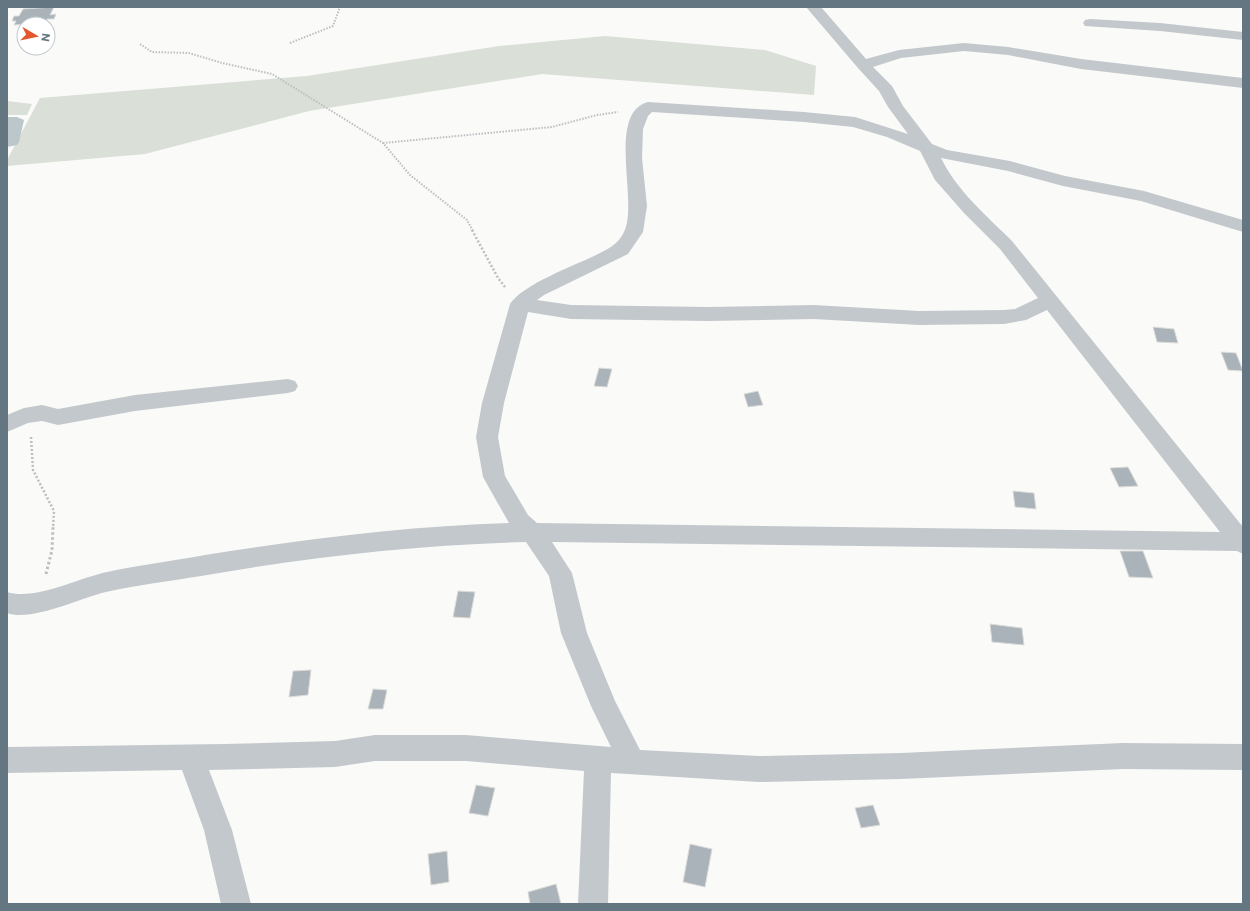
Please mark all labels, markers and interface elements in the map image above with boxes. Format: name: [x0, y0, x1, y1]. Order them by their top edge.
north arrow: [16, 16, 56, 56]
text: N: [39, 33, 53, 43]

